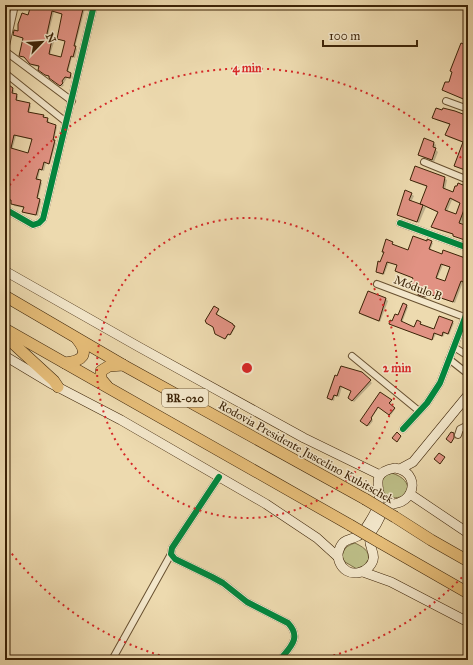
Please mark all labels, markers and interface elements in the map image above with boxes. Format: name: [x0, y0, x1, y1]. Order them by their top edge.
north arrow: [22, 22, 62, 62]
scale bar: [323, 22, 417, 48]
text: 100 m: [329, 29, 360, 43]
text: N: [43, 31, 59, 46]
text: 4 min: [232, 61, 262, 76]
street label: Módulo B: [392, 272, 444, 304]
centre of rings: [240, 361, 254, 375]
text: 2 min: [383, 361, 412, 375]
road number: BR-020: [162, 389, 208, 407]
street label: Rodovia Presidente Juscelino Kubitschek: [215, 398, 396, 507]

